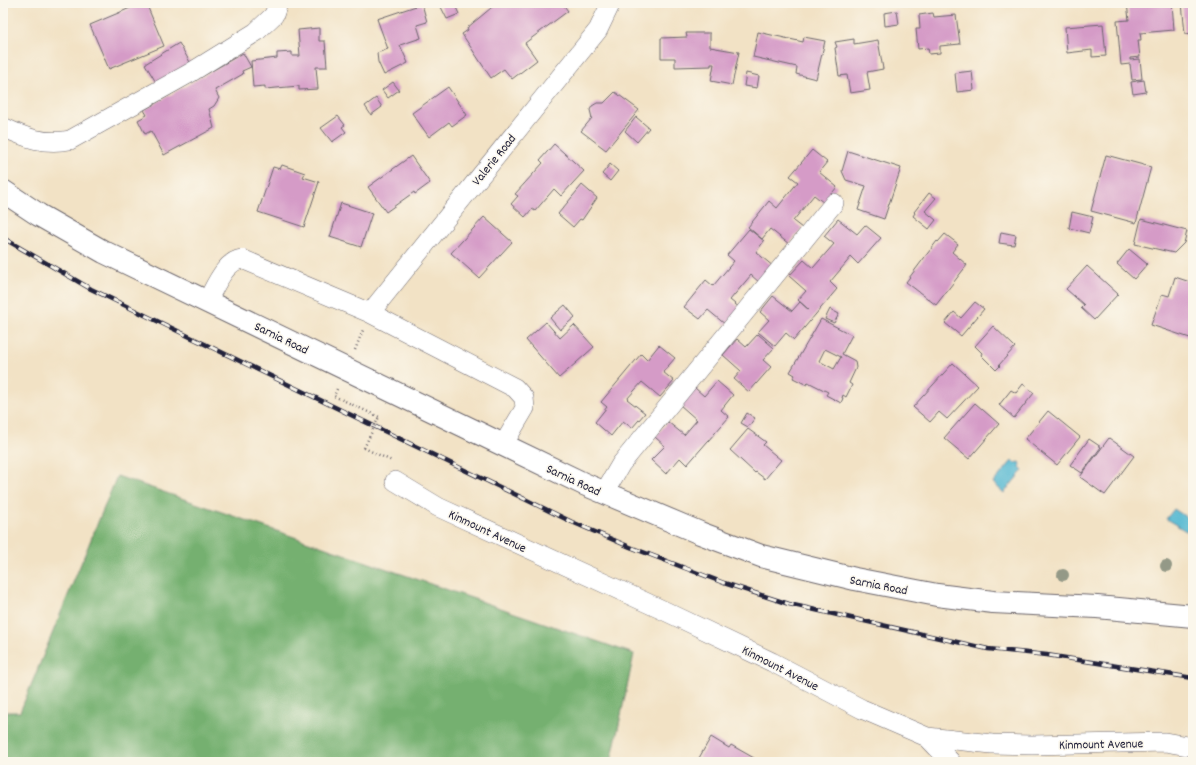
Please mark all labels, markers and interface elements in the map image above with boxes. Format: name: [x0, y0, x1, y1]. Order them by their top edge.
street label: Valerie Road: [468, 131, 522, 190]
street label: Sarnia Road: [250, 318, 311, 361]
street label: Sarnia Road: [542, 460, 603, 502]
street label: Kinmount Avenue: [445, 506, 529, 559]
street label: Sarnia Road: [848, 572, 909, 601]
street label: Kinmount Avenue: [738, 642, 822, 697]
street label: Kinmount Avenue: [1059, 735, 1144, 756]

